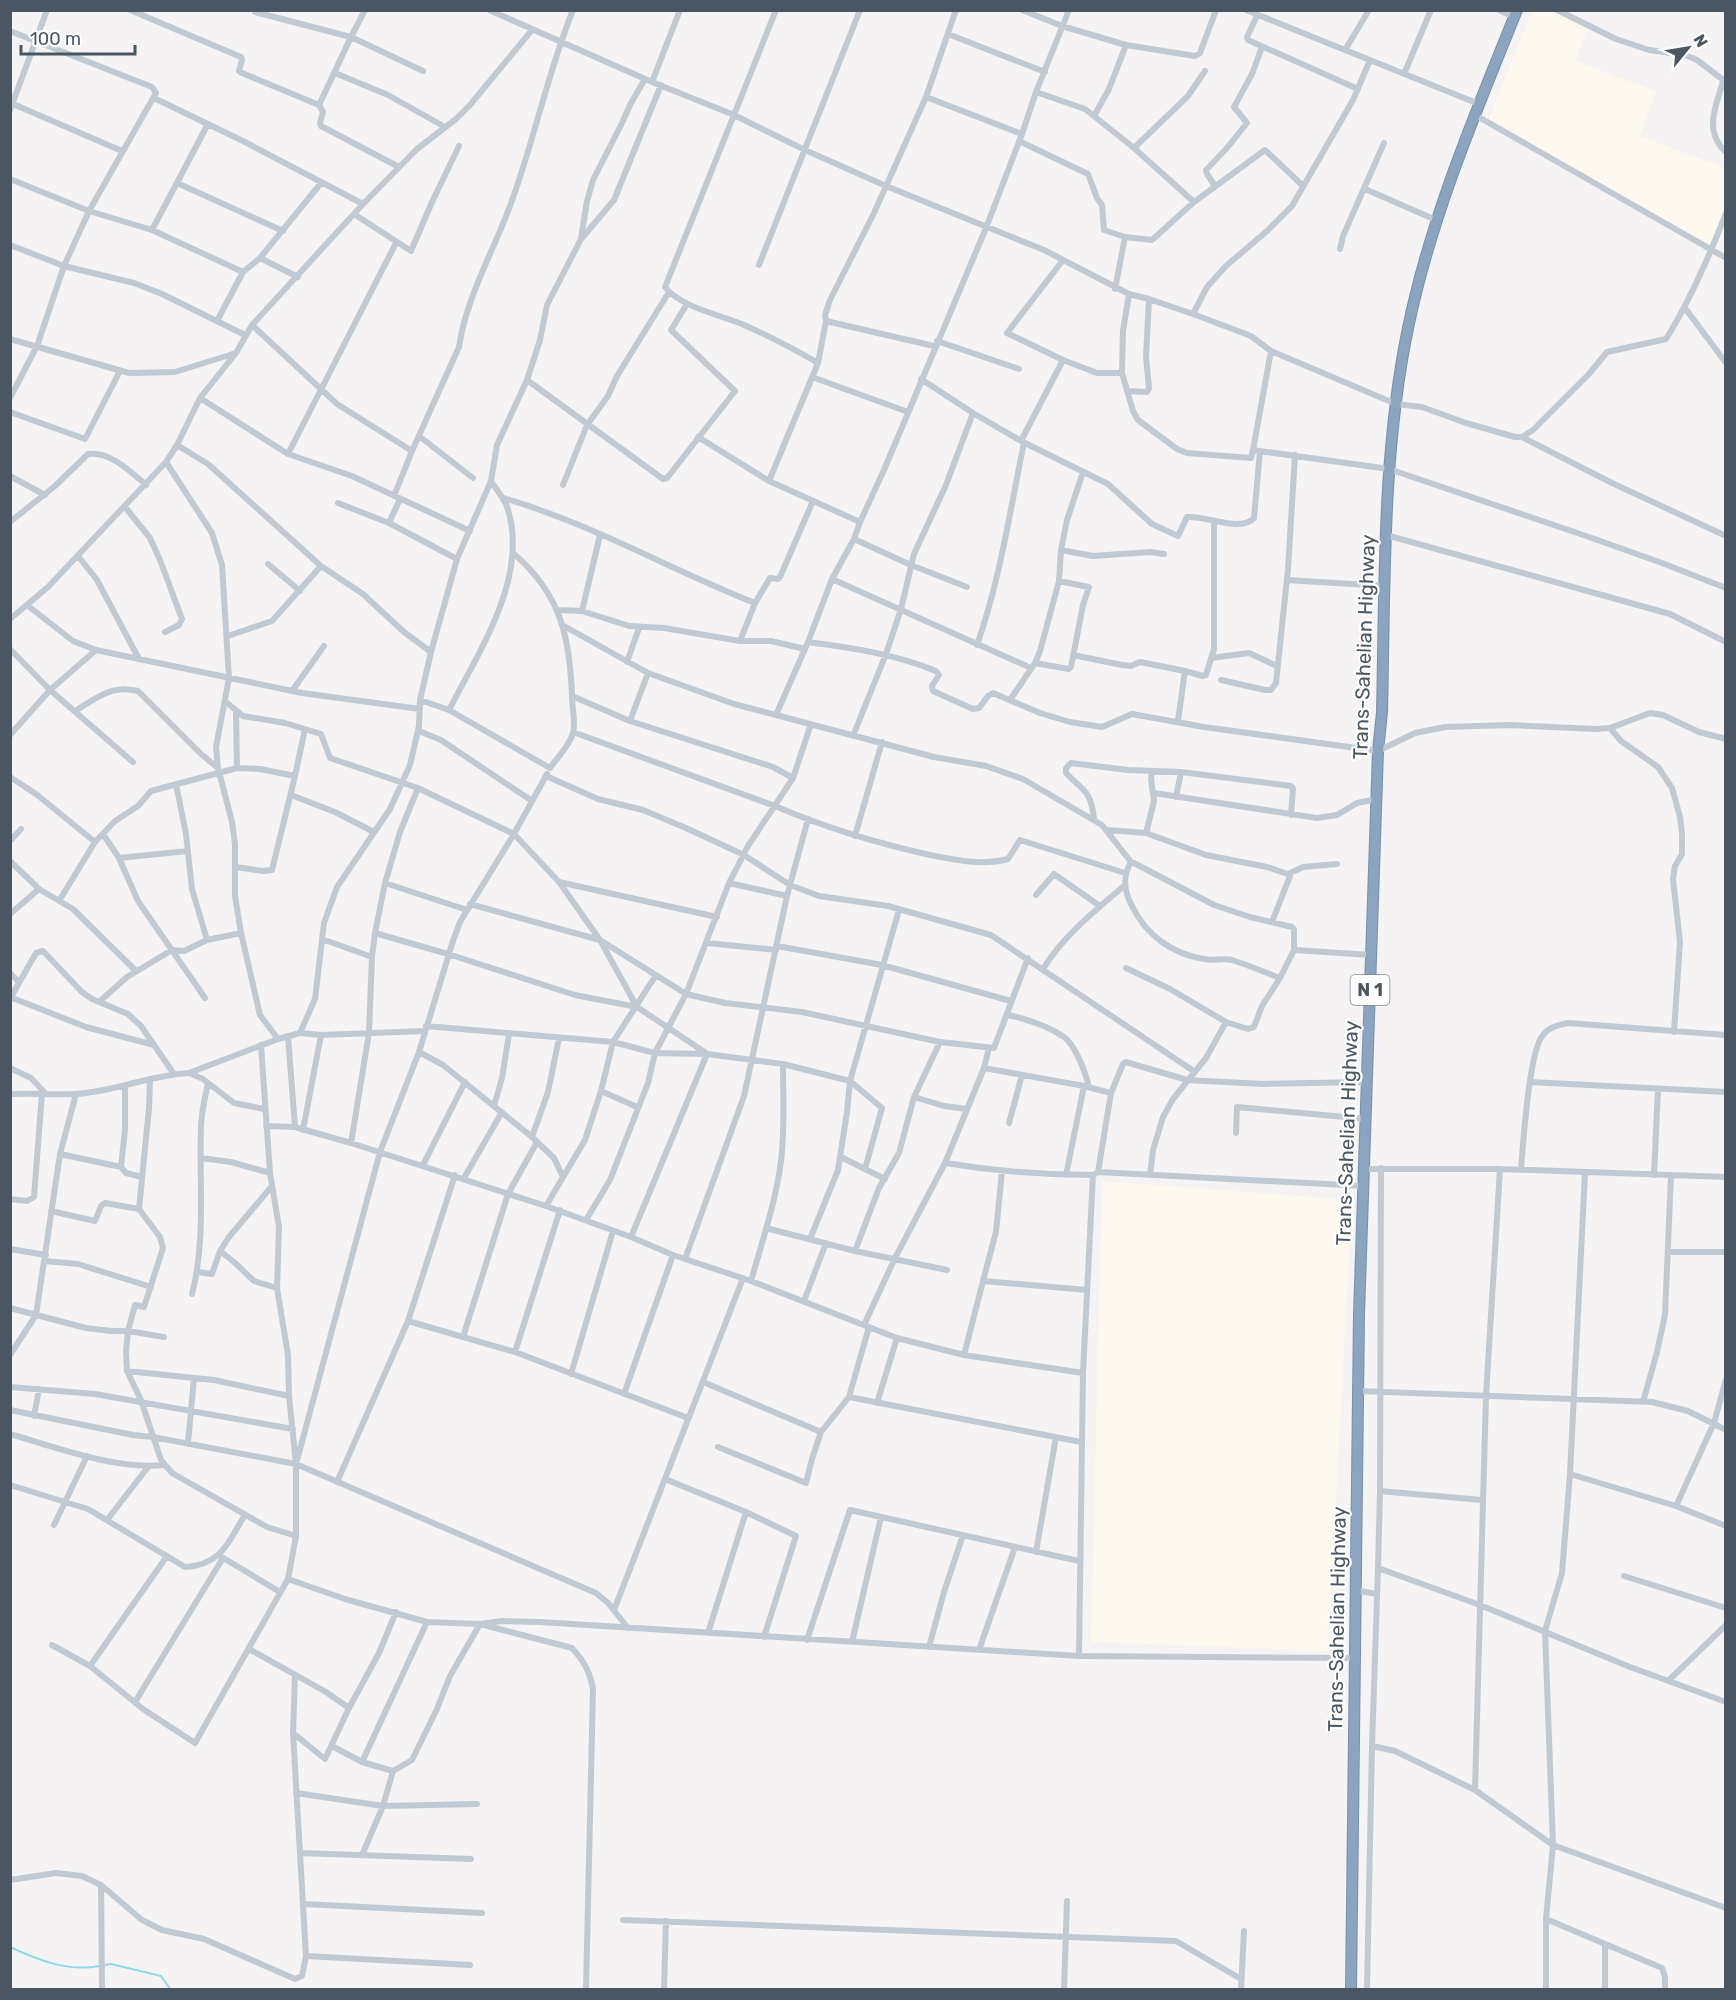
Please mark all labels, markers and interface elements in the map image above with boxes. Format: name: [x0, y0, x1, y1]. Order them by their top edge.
scale bar: [21, 18, 135, 56]
north arrow: [1658, 18, 1718, 78]
text: 100 m: [30, 28, 81, 50]
text: N: [1689, 31, 1712, 50]
street label: Trans-Sahelian Highway: [1348, 534, 1380, 760]
road number: N 1: [1350, 975, 1390, 1005]
street label: Trans-Sahelian Highway: [1331, 1020, 1363, 1246]
street label: Trans-Sahelian Highway: [1323, 1506, 1351, 1732]

